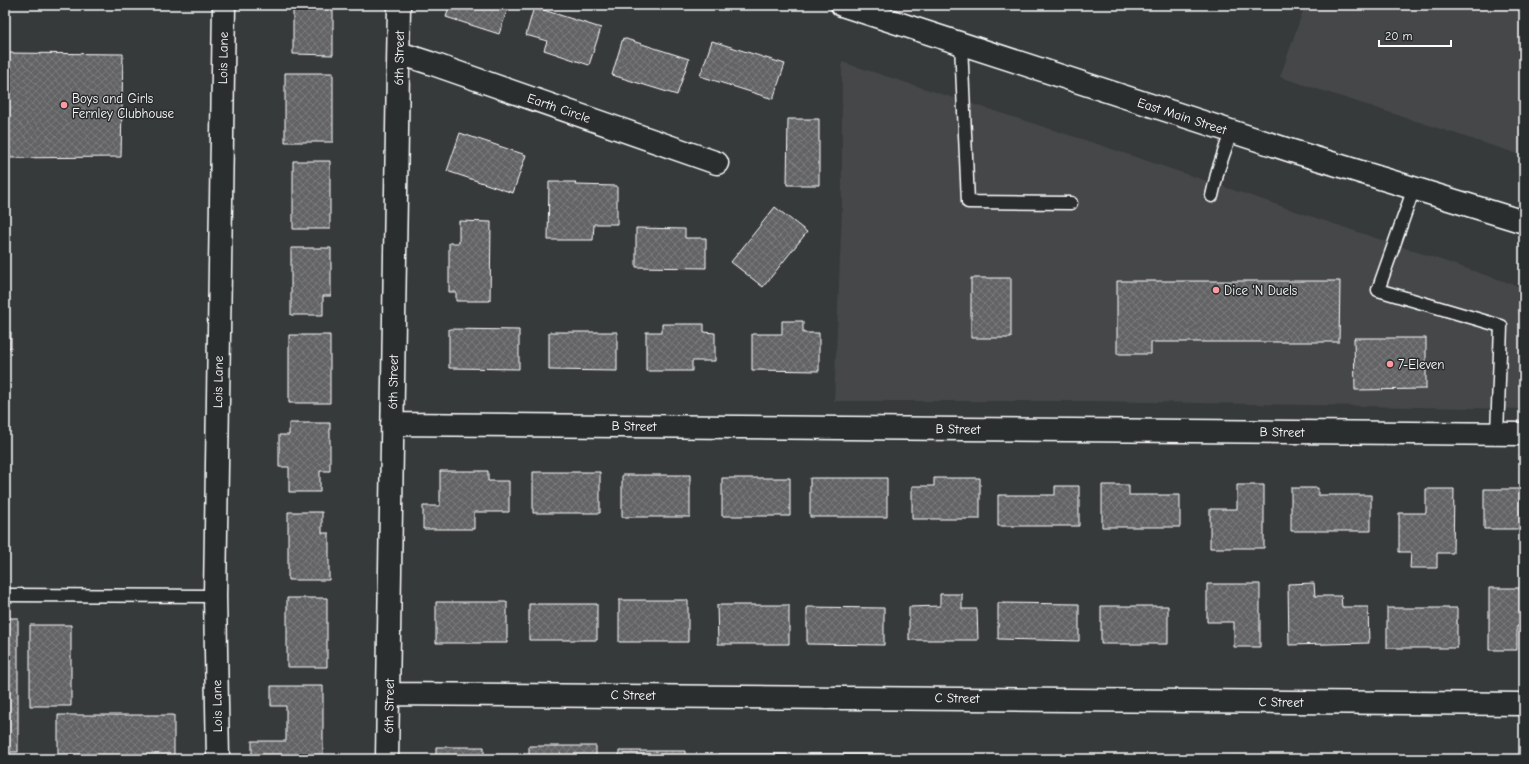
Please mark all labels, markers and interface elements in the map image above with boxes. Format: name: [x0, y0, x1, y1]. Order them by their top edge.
scale bar: [1379, 22, 1451, 48]
street label: 6th Street: [391, 29, 407, 85]
text: 20 m: [1385, 29, 1413, 43]
street label: Lois Lane: [215, 31, 231, 84]
street label: Earth Circle: [525, 90, 593, 126]
place label: Boys and Girls Fernley Clubhouse: [72, 91, 174, 121]
street label: East Main Street: [1136, 95, 1230, 138]
marker: Boys and Girls Fernley Clubhouse: [59, 100, 69, 110]
place label: Dice 'N Duels: [1224, 283, 1297, 298]
marker: Dice 'N Duels: [1211, 285, 1221, 295]
street label: 6th Street: [385, 353, 401, 409]
street label: Lois Lane: [210, 355, 226, 408]
place label: 7-Eleven: [1398, 357, 1444, 372]
marker: 7-Eleven: [1385, 359, 1395, 369]
street label: B Street: [611, 418, 658, 434]
street label: B Street: [935, 421, 982, 437]
street label: B Street: [1259, 424, 1306, 440]
street label: 6th Street: [381, 677, 397, 733]
street label: Lois Lane: [209, 679, 225, 732]
street label: C Street: [610, 687, 657, 703]
street label: C Street: [934, 690, 981, 706]
street label: C Street: [1258, 694, 1305, 710]

